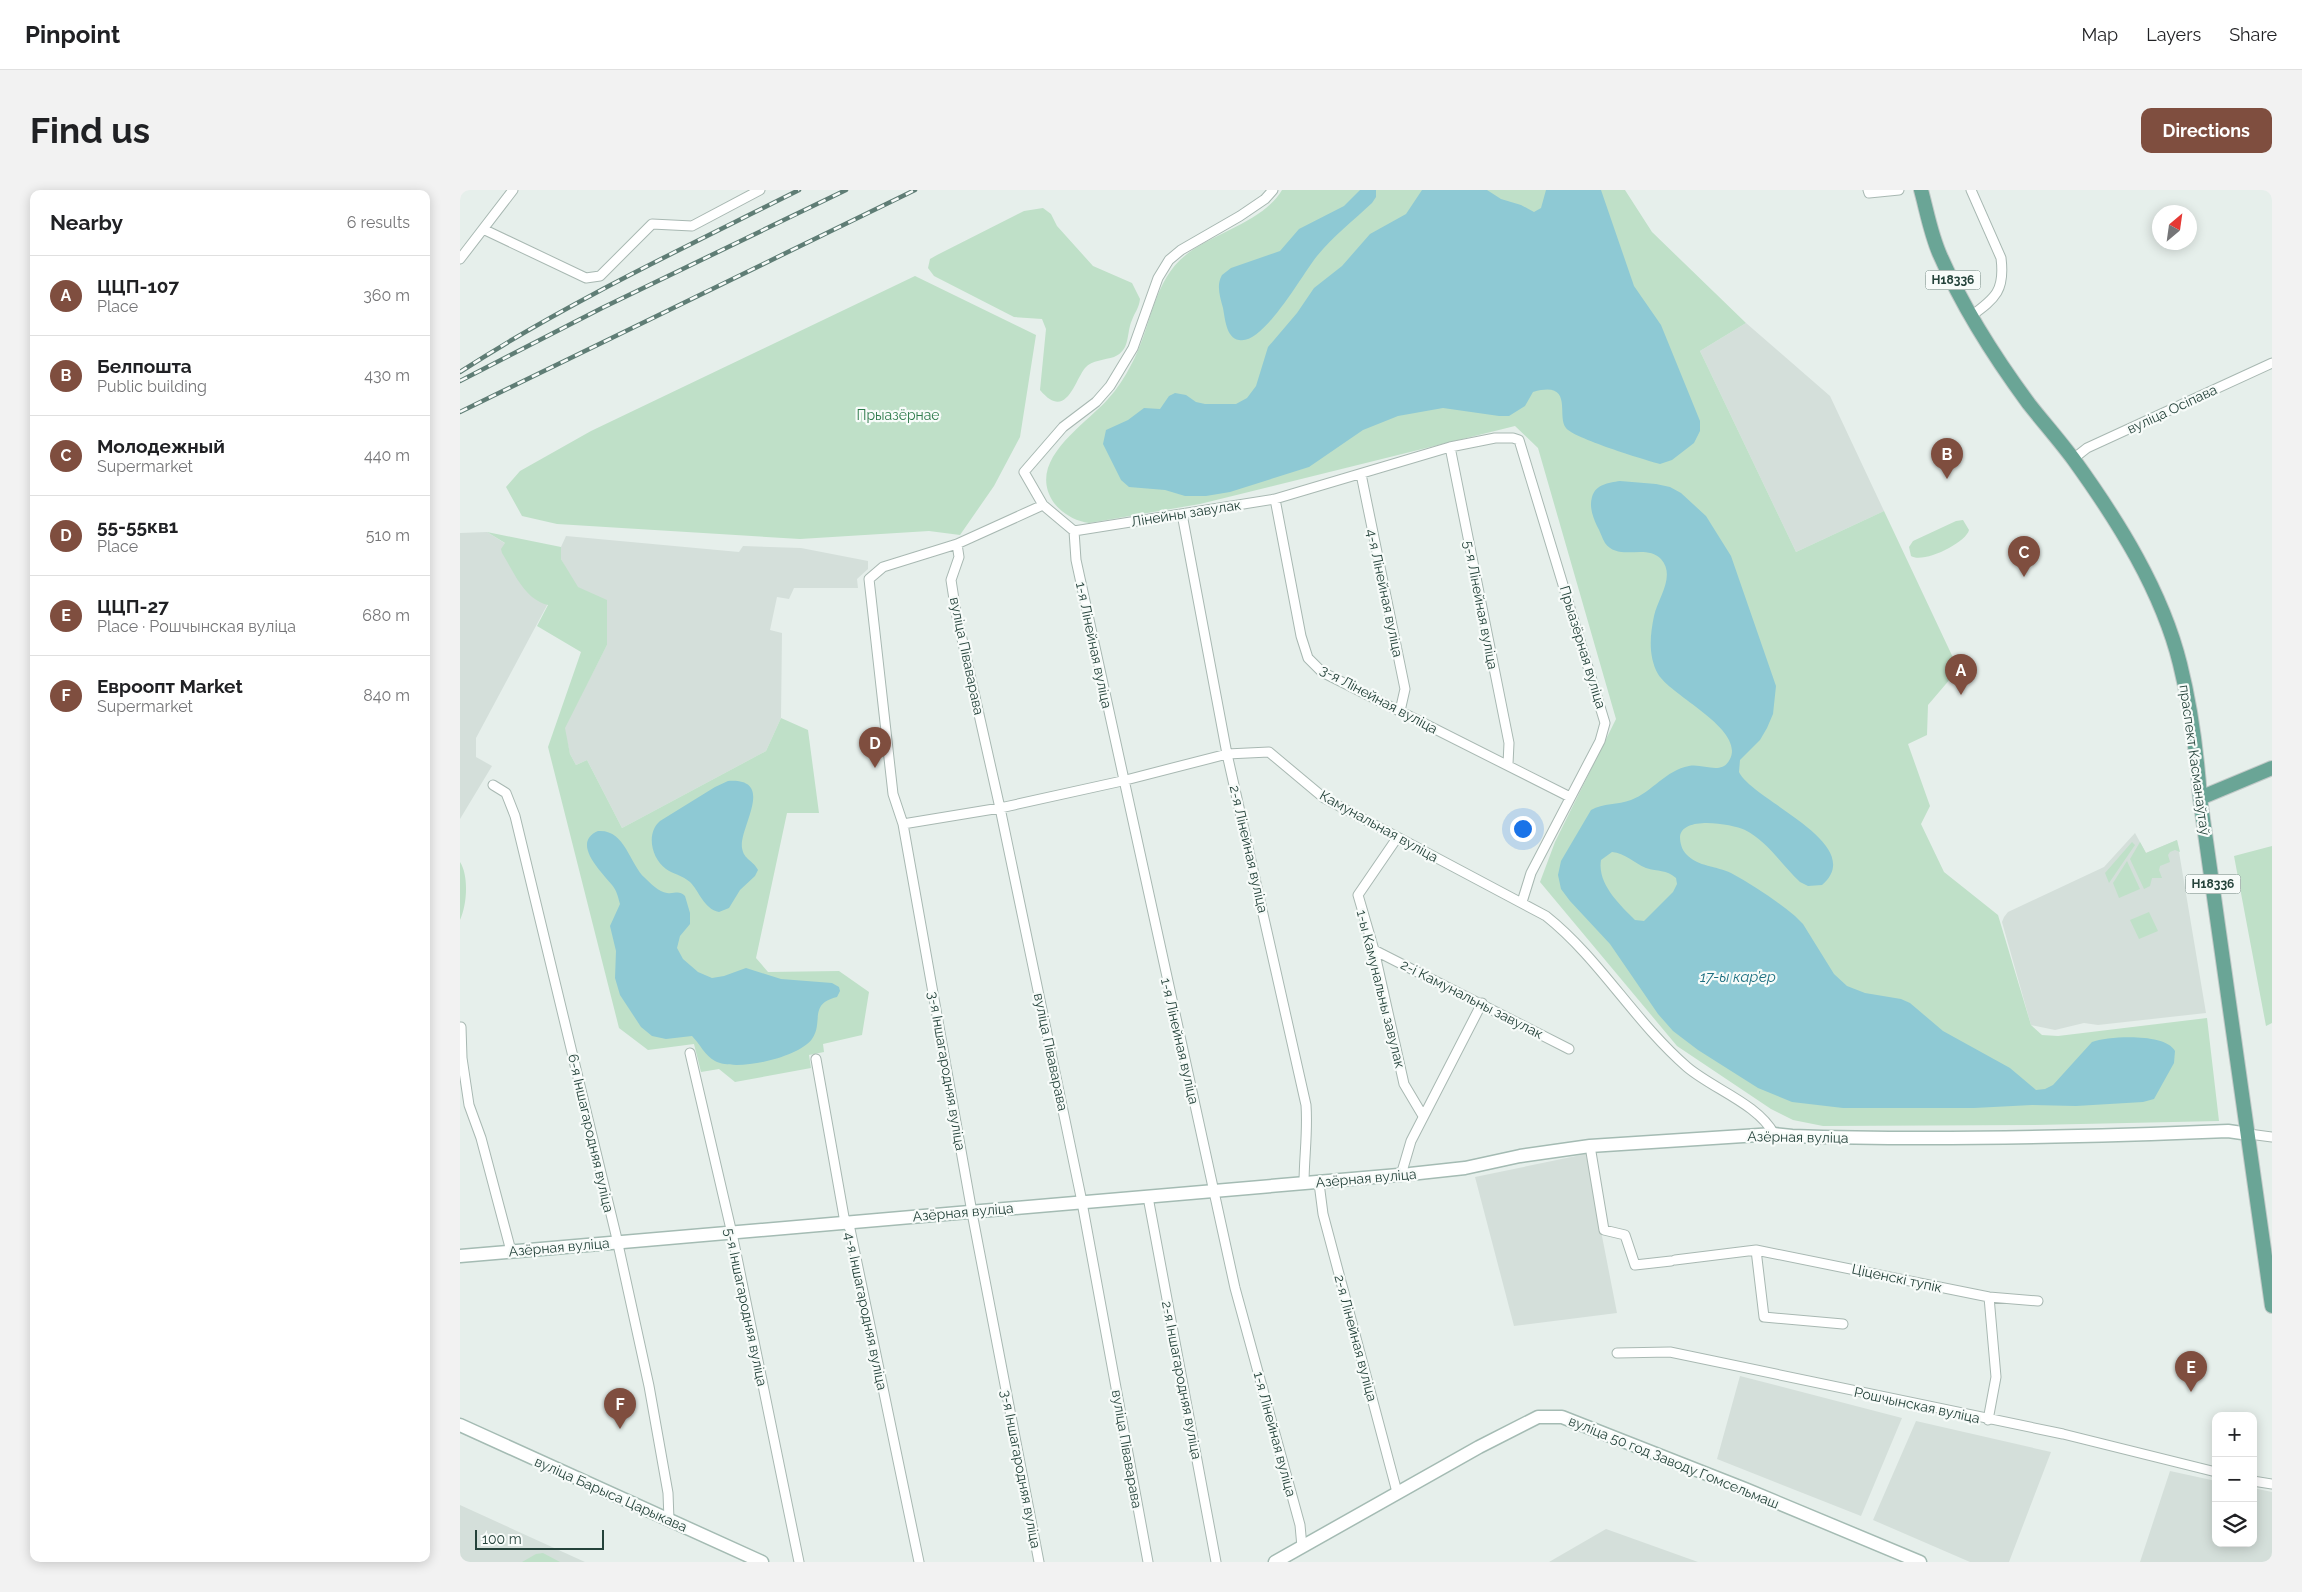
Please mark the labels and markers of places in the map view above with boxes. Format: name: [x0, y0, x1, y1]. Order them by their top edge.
pin: B: [1931, 438, 1963, 479]
pin: C: [2008, 536, 2040, 577]
pin: A: [1945, 654, 1977, 695]
pin: D: [859, 727, 891, 768]
pin: E: [2175, 1351, 2207, 1392]
pin: F: [604, 1388, 636, 1429]

